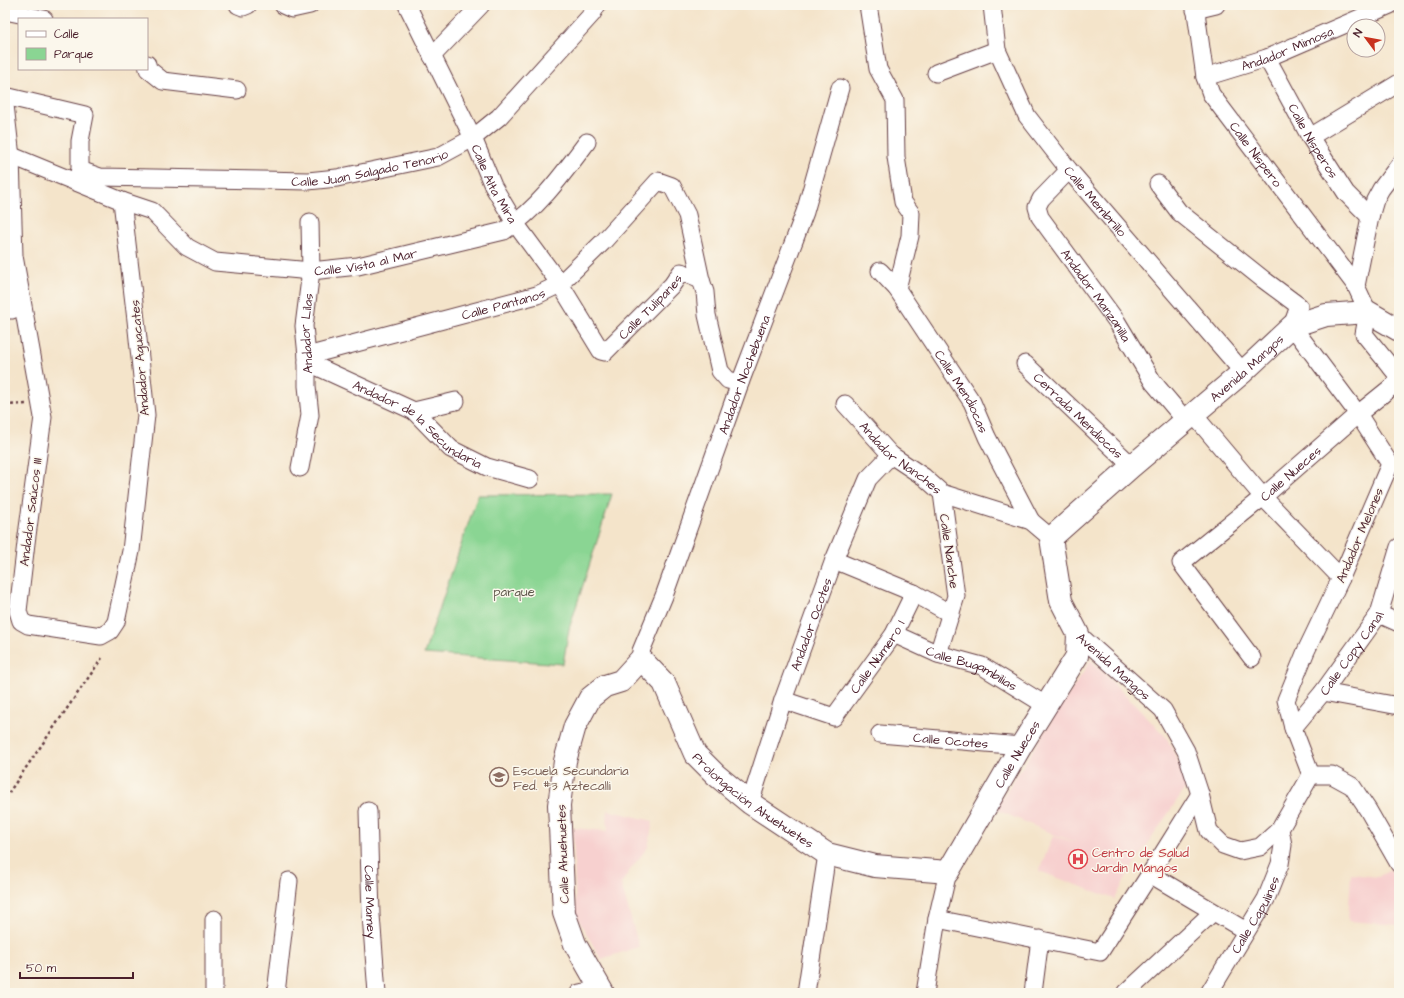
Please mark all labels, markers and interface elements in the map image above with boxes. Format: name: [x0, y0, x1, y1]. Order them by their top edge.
legend: [18, 18, 148, 70]
north arrow: [1346, 18, 1386, 58]
street label: Andador Mimosa: [1239, 22, 1337, 75]
text: Calle: [54, 26, 79, 43]
text: N: [1350, 26, 1366, 40]
text: Parque: [54, 46, 94, 63]
street label: Calle Nísperos: [1284, 101, 1342, 182]
street label: Calle Níspero: [1225, 118, 1287, 192]
street label: Calle Alta Mira: [467, 142, 521, 227]
street label: Calle Juan Salgado Tenorio: [291, 145, 452, 191]
street label: Calle Membrillo: [1059, 162, 1131, 241]
street label: Calle Vista al Mar: [313, 244, 419, 281]
street label: Andador Manzanilla: [1056, 245, 1135, 346]
street label: Calle Tulipanes: [615, 270, 687, 344]
street label: Calle Pantanos: [460, 284, 549, 325]
street label: Andador Lilas: [296, 292, 318, 373]
street label: Andador Aguacates: [126, 299, 155, 417]
street label: Andador Nochebuena: [714, 312, 775, 437]
street label: Avenida Mangos: [1206, 330, 1288, 406]
street label: Calle Mendiocas: [930, 346, 992, 436]
street label: Cerrada Mendiocas: [1029, 369, 1127, 463]
street label: Andador de la Secundaria: [350, 376, 485, 473]
street label: Andador Nanches: [855, 418, 946, 499]
street label: Calle Nueces: [1256, 442, 1326, 506]
street label: Andador Saúcos III: [15, 457, 47, 567]
street label: Andador Melones: [1332, 485, 1388, 586]
street label: Calle Nanche: [935, 513, 963, 590]
street label: Andador Ocotes: [786, 575, 837, 673]
park label: parque: [493, 583, 535, 601]
street label: Calle Copy Canal: [1316, 609, 1389, 699]
street label: Calle Número 1: [846, 617, 910, 697]
street label: Avenida Mangos: [1072, 629, 1154, 705]
street label: Calle Bugambilias: [923, 642, 1021, 696]
street label: Calle Nueces: [991, 717, 1045, 792]
street label: Calle Ocotes: [912, 729, 989, 753]
street label: Prolongación Ahuehuetes: [688, 749, 817, 853]
place label: Escuela Secundaria Fed. #3 Aztecalli: [513, 762, 629, 795]
school or university icon: Escuela Secundaria Fed. #3 Aztecalli: [488, 766, 510, 788]
street label: Calle Ahuehuetes: [552, 803, 574, 904]
place label: Centro de Salud Jardin Mangos: [1092, 844, 1189, 878]
hospital icon: Centro de Salud Jardin Mangos: [1067, 848, 1089, 870]
street label: Calle Mamey: [360, 865, 381, 940]
street label: Calle Capulines: [1227, 873, 1284, 957]
scale bar: [20, 954, 133, 980]
text: 50 m: [26, 960, 57, 977]

